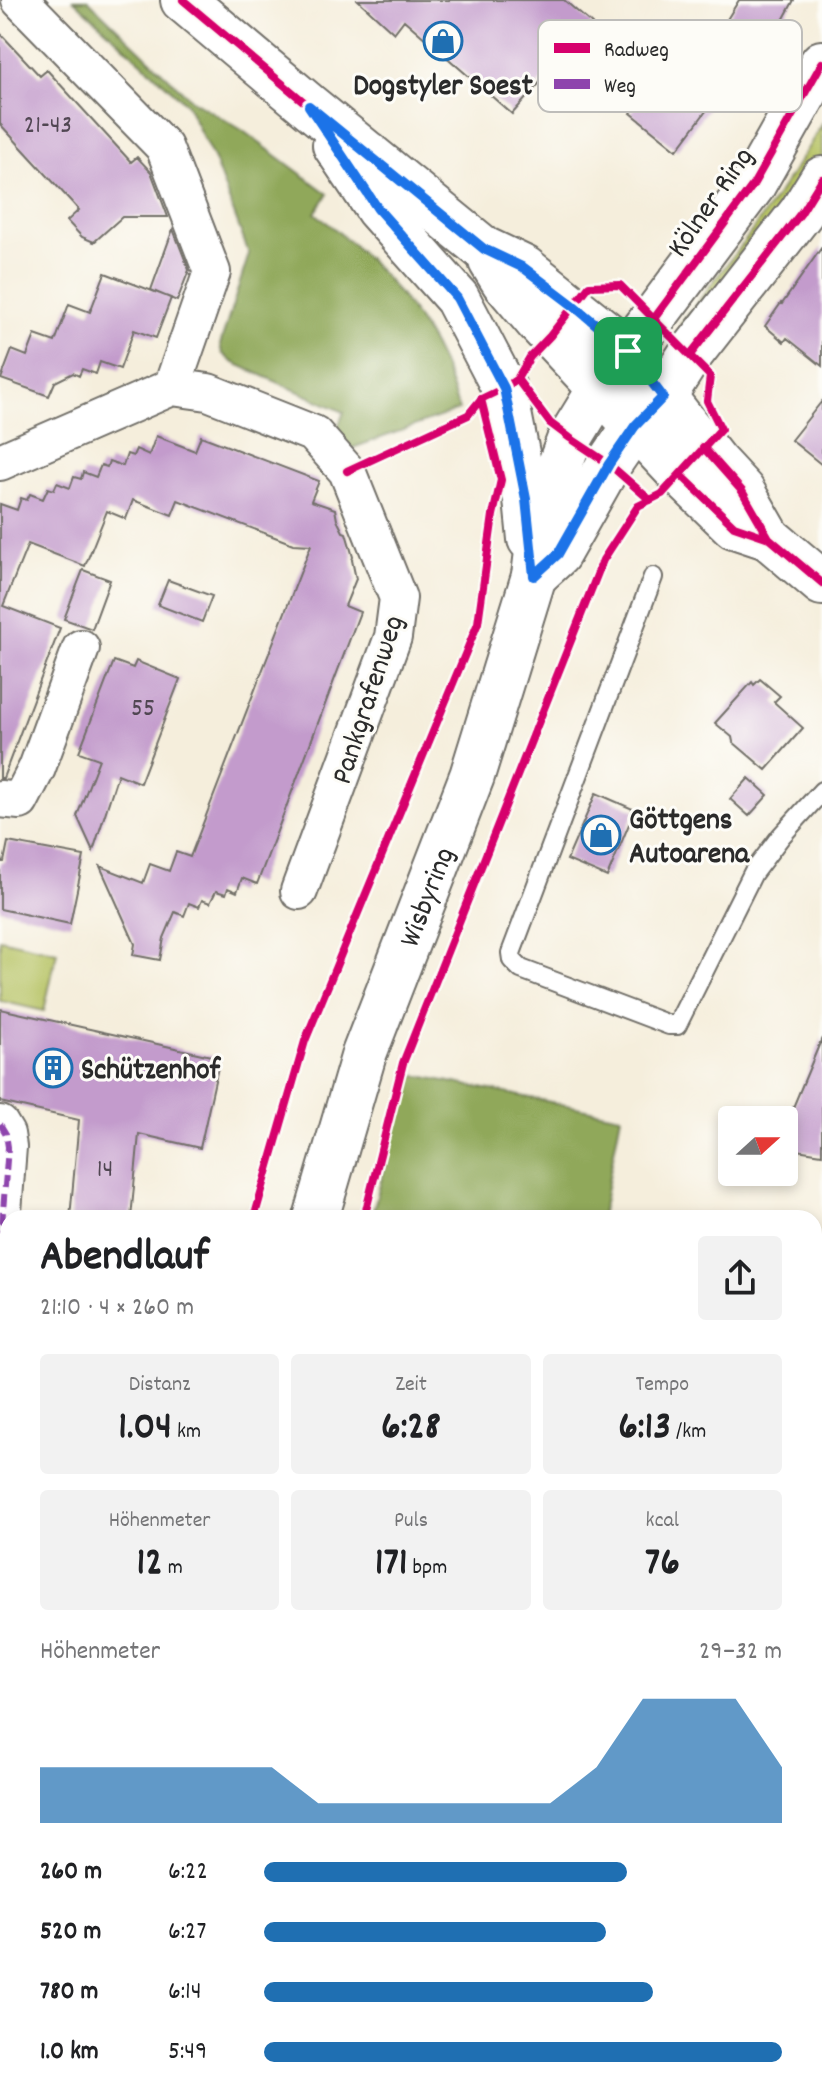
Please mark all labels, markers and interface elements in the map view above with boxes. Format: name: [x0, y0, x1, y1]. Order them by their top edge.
shop icon: Dogstyler Soest: [422, 20, 464, 62]
legend: [538, 20, 802, 112]
text: Radweg: [604, 36, 669, 67]
place label: Dogstyler Soest: [353, 67, 533, 110]
text: Weg: [604, 72, 636, 103]
house number: 21-43: [24, 108, 72, 145]
street label: Kölner Ring: [659, 139, 767, 268]
pin: [594, 317, 662, 385]
icon: arrive: [606, 329, 650, 373]
street label: Pankgrafenweg: [323, 610, 418, 790]
house number: 55: [131, 691, 155, 728]
place label: Göttgens Autoarena: [629, 801, 750, 878]
shop icon: Göttgens Autoarena: [580, 814, 622, 856]
street label: Wisbyring: [391, 842, 468, 954]
building icon: Schützenhof: [32, 1047, 74, 1089]
place label: Schützenhof: [81, 1051, 222, 1094]
north arrow: [718, 1106, 798, 1186]
map controls: [718, 1106, 798, 1186]
house number: 14: [97, 1152, 113, 1189]
text: Abendlauf: [40, 1228, 209, 1291]
button: share: [698, 1236, 782, 1320]
text: 21:10 · 4 × 260 m: [40, 1290, 194, 1327]
text: Distanz: [129, 1370, 190, 1401]
text: Zeit: [395, 1370, 427, 1401]
text: Tempo: [636, 1370, 689, 1401]
text: 1.04: [118, 1401, 172, 1458]
text: 6:28: [381, 1401, 441, 1458]
text: 6:13: [618, 1401, 671, 1458]
text: km: [172, 1417, 201, 1448]
text: /km: [671, 1417, 706, 1448]
text: Höhenmeter: [109, 1506, 211, 1537]
text: Puls: [394, 1506, 428, 1537]
text: kcal: [646, 1506, 679, 1537]
text: 12: [136, 1537, 163, 1594]
text: 171: [375, 1537, 408, 1594]
text: 76: [645, 1537, 680, 1594]
text: m: [163, 1553, 183, 1584]
text: bpm: [408, 1553, 447, 1584]
text: Höhenmeter: [40, 1634, 160, 1671]
text: 29–32 m: [699, 1634, 782, 1671]
text: 260 m: [40, 1854, 102, 1891]
text: 6:22: [168, 1854, 208, 1891]
text: 520 m: [40, 1914, 101, 1951]
text: 6:27: [168, 1914, 206, 1951]
text: 780 m: [40, 1974, 98, 2011]
text: 6:14: [168, 1974, 202, 2011]
text: 1.0 km: [40, 2034, 99, 2071]
text: 5:49: [168, 2034, 207, 2071]

